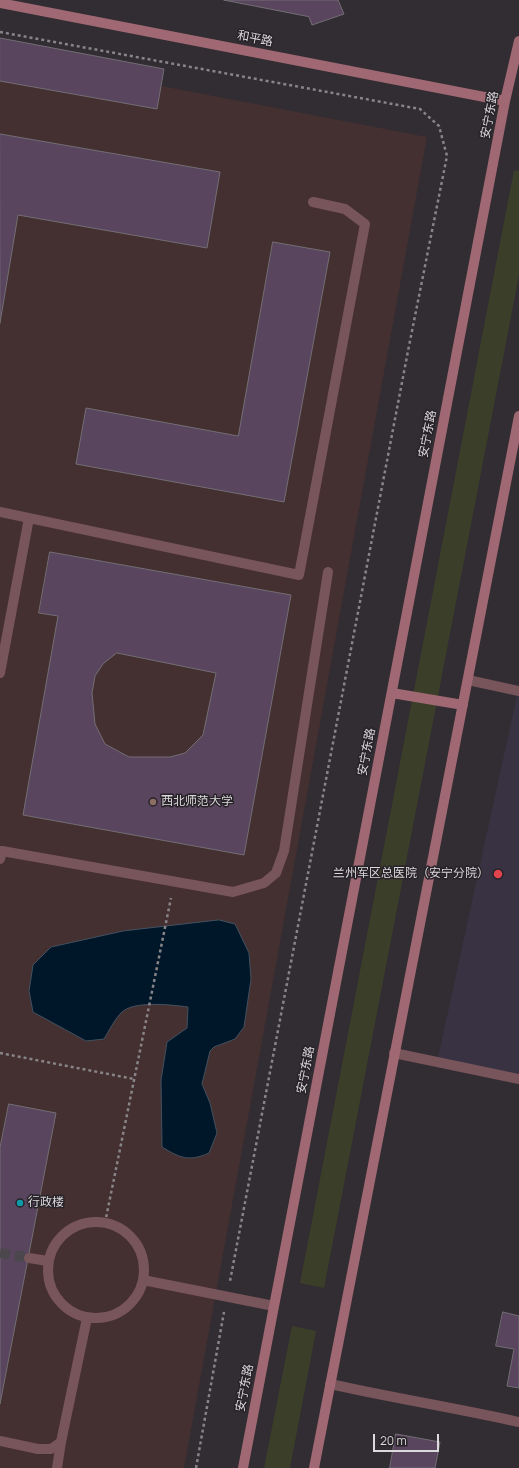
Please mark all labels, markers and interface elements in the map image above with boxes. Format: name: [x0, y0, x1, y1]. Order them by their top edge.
street label: 和平路: [236, 28, 274, 50]
street label: 安宁东路: [478, 90, 502, 140]
street label: 安宁东路: [416, 409, 440, 459]
street label: 安宁东路: [355, 727, 379, 777]
place label: 西北师范大学: [161, 795, 233, 809]
marker: 西北师范大学: [148, 797, 158, 807]
place label: 兰州军区总医院（安宁分院）: [333, 867, 489, 881]
marker: 兰州军区总医院（安宁分院）: [492, 868, 504, 880]
street label: 安宁东路: [294, 1045, 318, 1095]
place label: 行政楼: [28, 1196, 64, 1210]
marker: 行政楼: [15, 1198, 25, 1208]
street label: 安宁东路: [233, 1363, 257, 1413]
scale bar: [375, 1426, 441, 1452]
text: 20 m: [380, 1432, 407, 1449]

